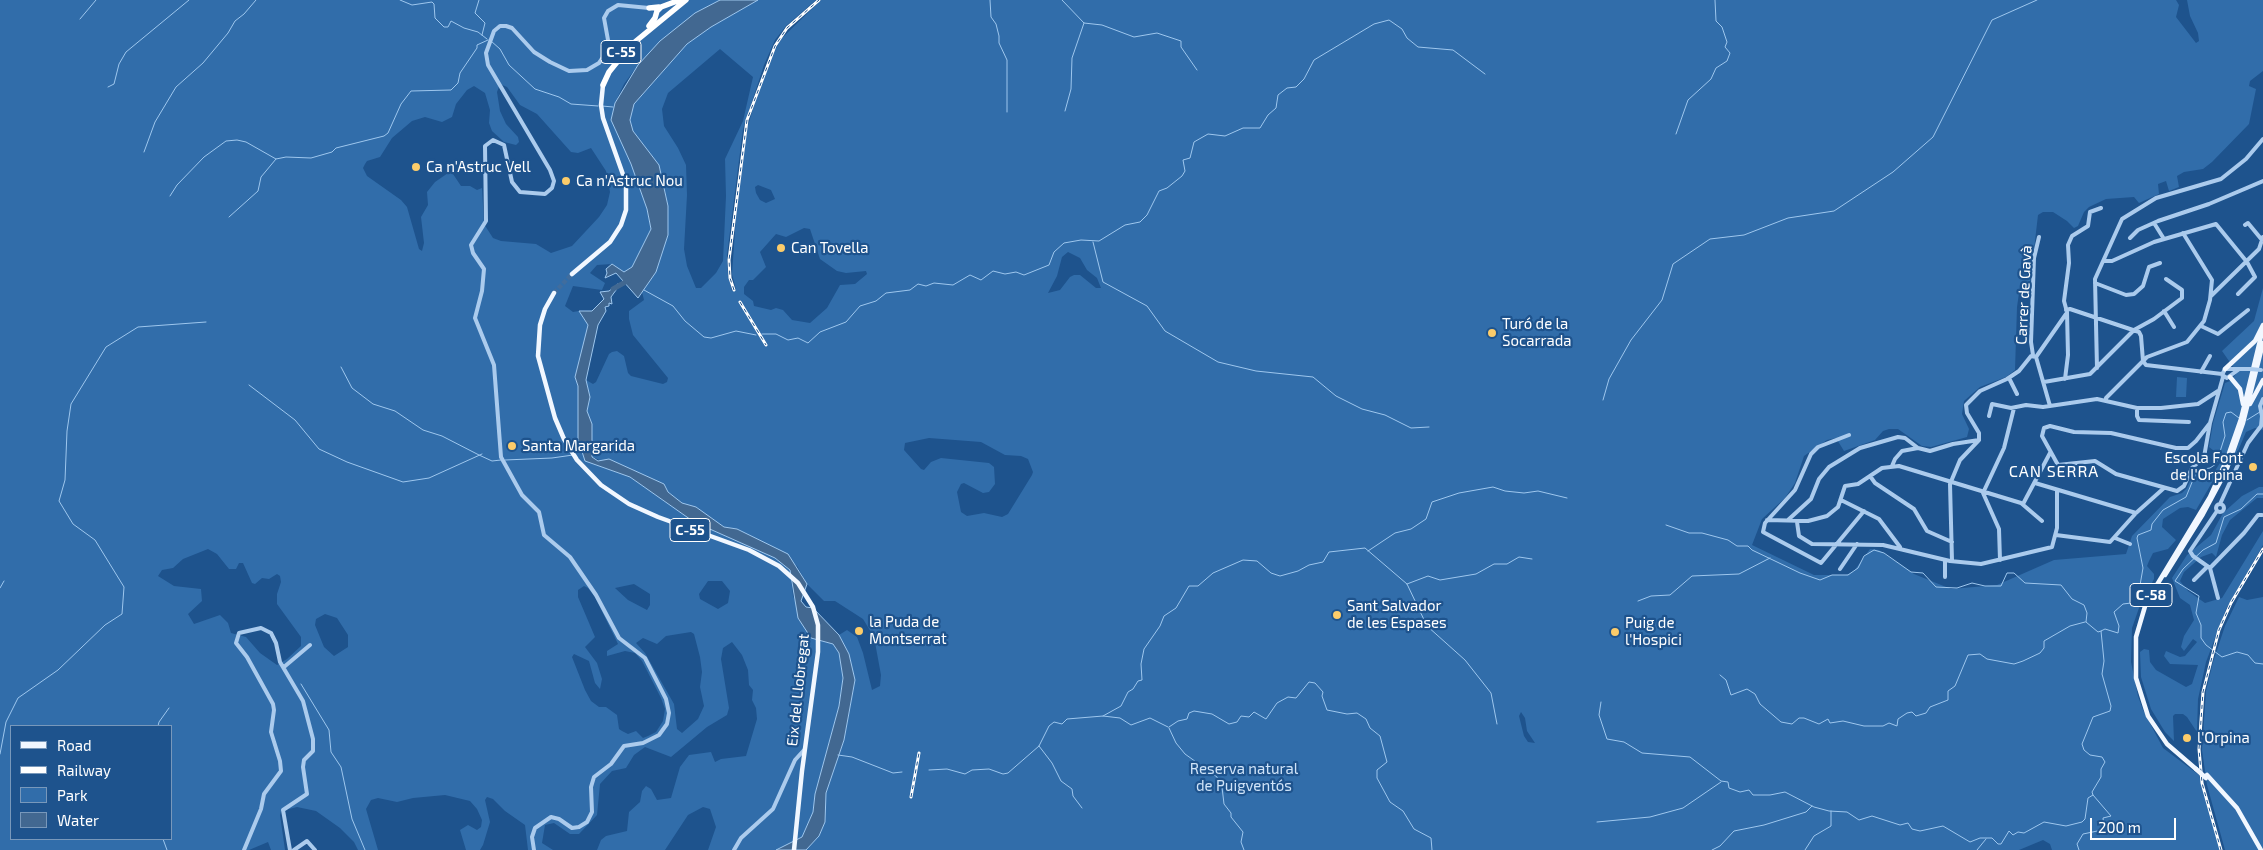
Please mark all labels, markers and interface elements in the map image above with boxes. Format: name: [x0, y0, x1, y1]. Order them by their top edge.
road number: C-55: [601, 41, 641, 64]
place label: Ca n'Astruc Vell: [426, 158, 531, 176]
marker: Ca n'Astruc Vell: [410, 161, 422, 173]
place label: Ca n'Astruc Nou: [576, 172, 683, 190]
marker: Ca n'Astruc Nou: [560, 175, 572, 187]
place label: Can Tovella: [791, 239, 868, 257]
marker: Can Tovella: [775, 242, 787, 254]
street label: Carrer de Gavà: [2012, 245, 2036, 345]
place label: Turó de la Socarrada: [1502, 315, 1572, 350]
marker: Turó de la Socarrada: [1486, 327, 1498, 339]
place label: Santa Margarida: [522, 437, 635, 455]
marker: Santa Margarida: [506, 440, 518, 452]
place label: Escola Font de l'Orpina: [2164, 449, 2243, 484]
marker: Escola Font de l'Orpina: [2247, 461, 2259, 473]
district label: CAN SERRA: [2008, 462, 2100, 482]
road number: C-55: [670, 518, 710, 542]
road number: C-58: [2130, 584, 2172, 606]
place label: Sant Salvador de les Espases: [1347, 597, 1447, 632]
marker: Sant Salvador de les Espases: [1331, 609, 1343, 621]
place label: la Puda de Montserrat: [869, 613, 947, 648]
place label: Puig de l'Hospici: [1625, 614, 1682, 649]
marker: la Puda de Montserrat: [853, 625, 865, 637]
marker: Puig de l'Hospici: [1609, 626, 1621, 638]
street label: Eix del Llobregat: [783, 633, 813, 747]
legend: [10, 725, 172, 840]
place label: l'Orpina: [2197, 729, 2250, 747]
marker: l'Orpina: [2181, 732, 2193, 744]
text: Road: [57, 736, 92, 754]
park label: Reserva natural de Puigventós: [1190, 760, 1298, 795]
text: Railway: [57, 761, 111, 779]
text: Park: [57, 786, 88, 804]
scale bar: [2093, 808, 2179, 840]
text: Water: [57, 811, 99, 829]
text: 200 m: [2098, 818, 2141, 836]

